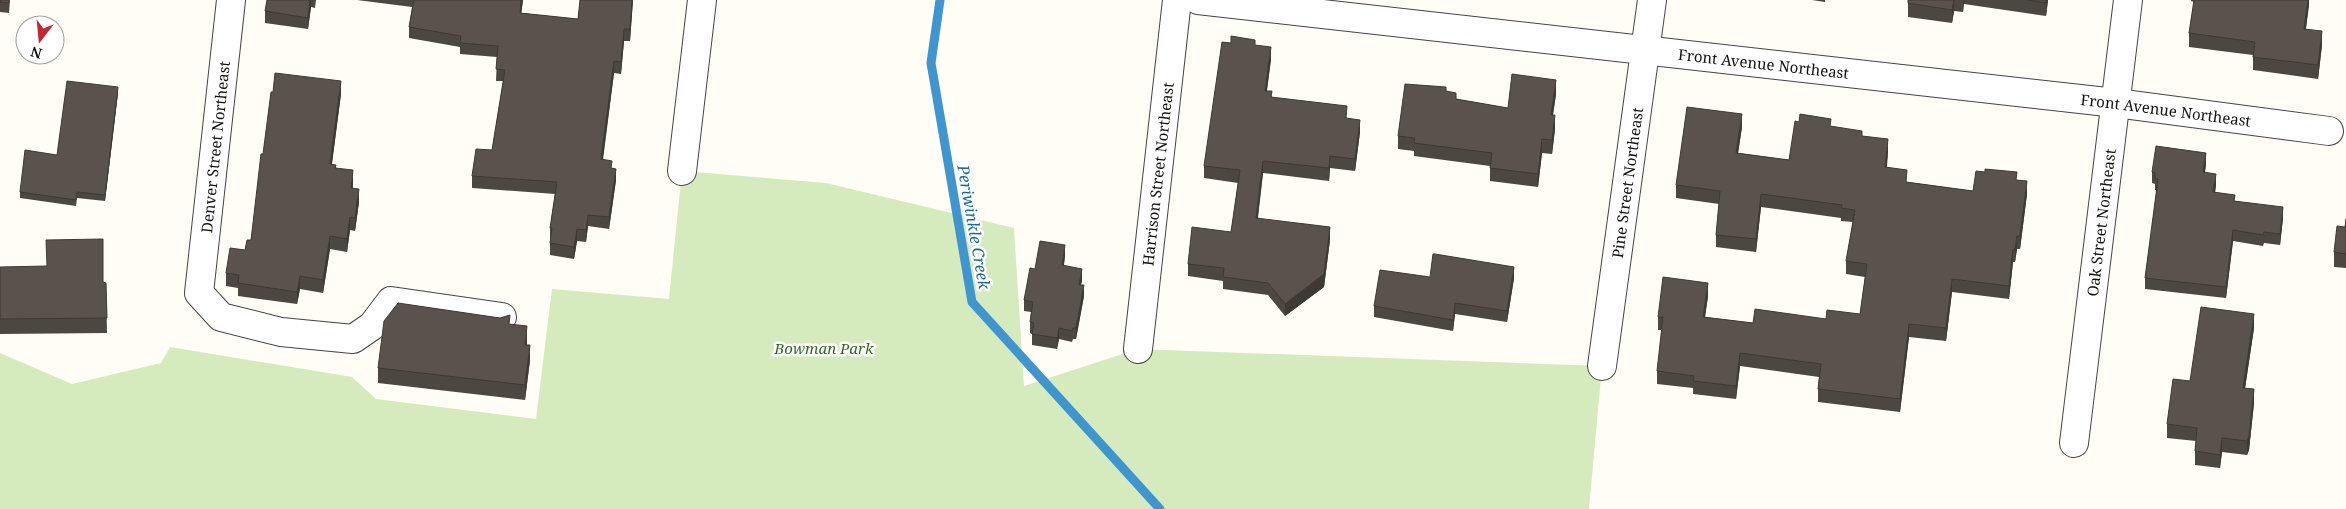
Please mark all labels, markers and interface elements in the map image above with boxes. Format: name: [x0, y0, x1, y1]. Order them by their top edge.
north arrow: [15, 15, 65, 65]
text: N: [28, 42, 44, 64]
street label: Front Avenue Northeast: [1677, 44, 1850, 83]
street label: Denver Street Northeast: [196, 60, 234, 234]
street label: Harrison Street Northeast: [1137, 81, 1178, 267]
street label: Front Avenue Northeast: [2080, 89, 2252, 131]
street label: Pine Street Northeast: [1607, 106, 1647, 259]
street label: Oak Street Northeast: [2082, 148, 2120, 298]
water label: Periwinkle Creek: [952, 162, 996, 292]
park label: Bowman Park: [773, 338, 874, 358]

